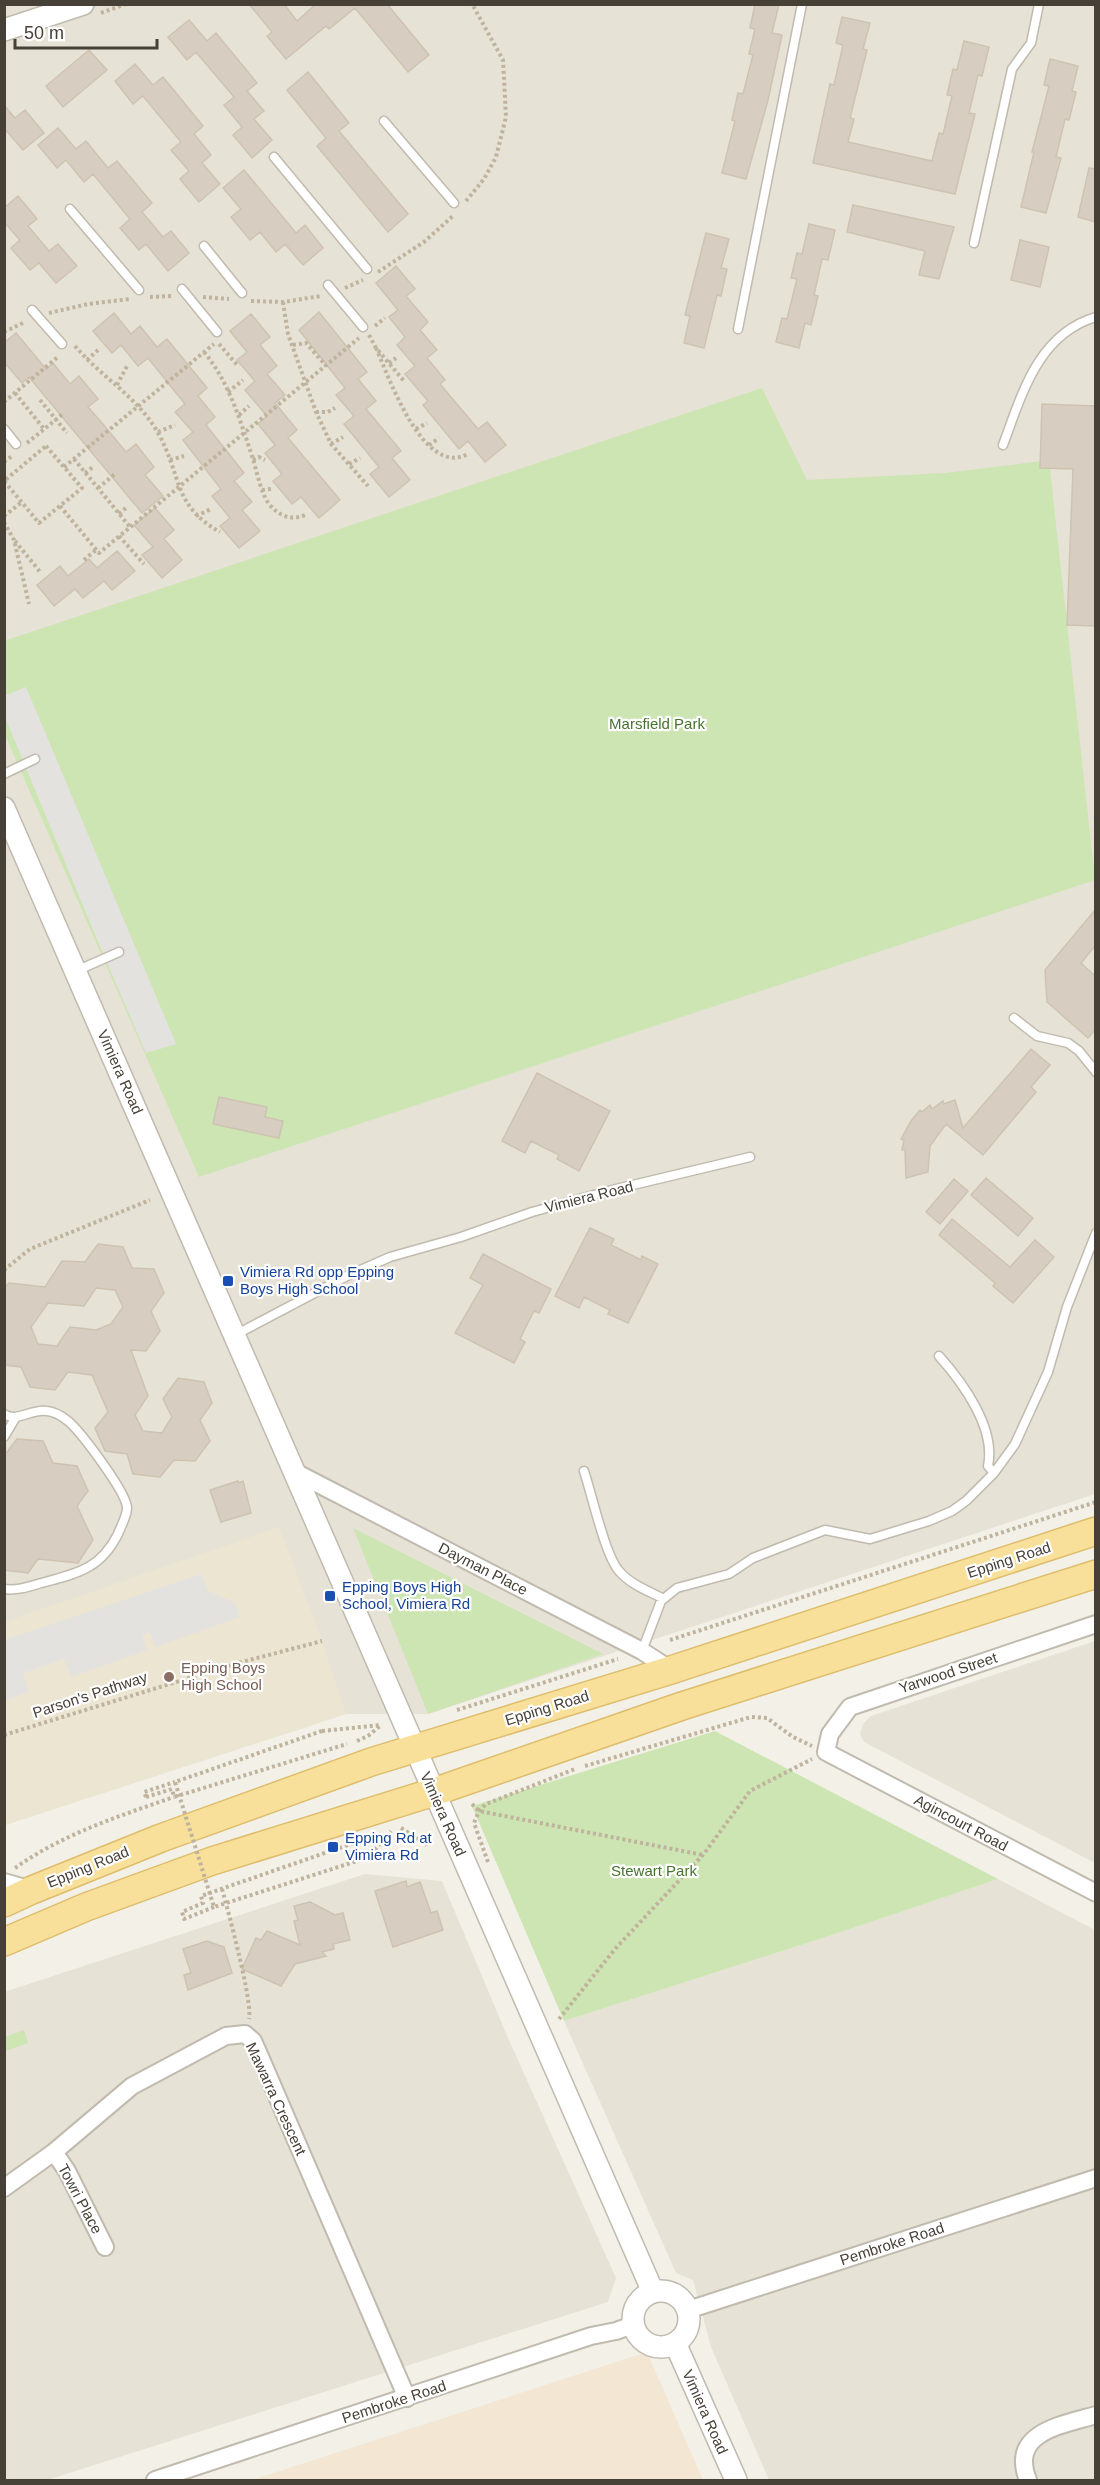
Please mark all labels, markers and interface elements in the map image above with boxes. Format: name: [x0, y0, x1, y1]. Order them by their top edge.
scale bar: [15, 12, 158, 50]
text: 50 m: [24, 23, 64, 43]
park label: Marsfield Park: [609, 715, 705, 732]
street label: Vimiera Road: [94, 1027, 147, 1117]
street label: Vimiera Road: [543, 1177, 635, 1216]
place label: Vimiera Rd opp Epping Boys High School: [240, 1263, 394, 1297]
marker: Vimiera Rd opp Epping Boys High School: [221, 1274, 235, 1288]
street label: Epping Road: [965, 1538, 1053, 1581]
street label: Dayman Place: [436, 1539, 531, 1598]
place label: Epping Boys High School, Vimiera Rd: [342, 1578, 470, 1612]
marker: Epping Boys High School, Vimiera Rd: [323, 1589, 337, 1603]
street label: Yarwood Street: [897, 1648, 1000, 1696]
place label: Epping Boys High School: [181, 1659, 265, 1693]
street label: Parson's Pathway: [30, 1668, 150, 1721]
marker: Epping Boys High School: [162, 1670, 176, 1684]
street label: Epping Road: [503, 1687, 591, 1728]
street label: Vimiera Road: [417, 1769, 470, 1859]
street label: Agincourt Road: [912, 1791, 1011, 1854]
place label: Epping Rd at Vimiera Rd: [345, 1829, 433, 1863]
marker: Epping Rd at Vimiera Rd: [326, 1840, 340, 1854]
street label: Epping Road: [44, 1842, 131, 1891]
park label: Stewart Park: [611, 1862, 697, 1879]
street label: Mawarra Crescent: [243, 2040, 310, 2159]
street label: Towri Place: [55, 2161, 106, 2237]
street label: Pembroke Road: [838, 2219, 946, 2268]
street label: Vimiera Road: [679, 2367, 732, 2457]
street label: Pembroke Road: [340, 2377, 448, 2426]

